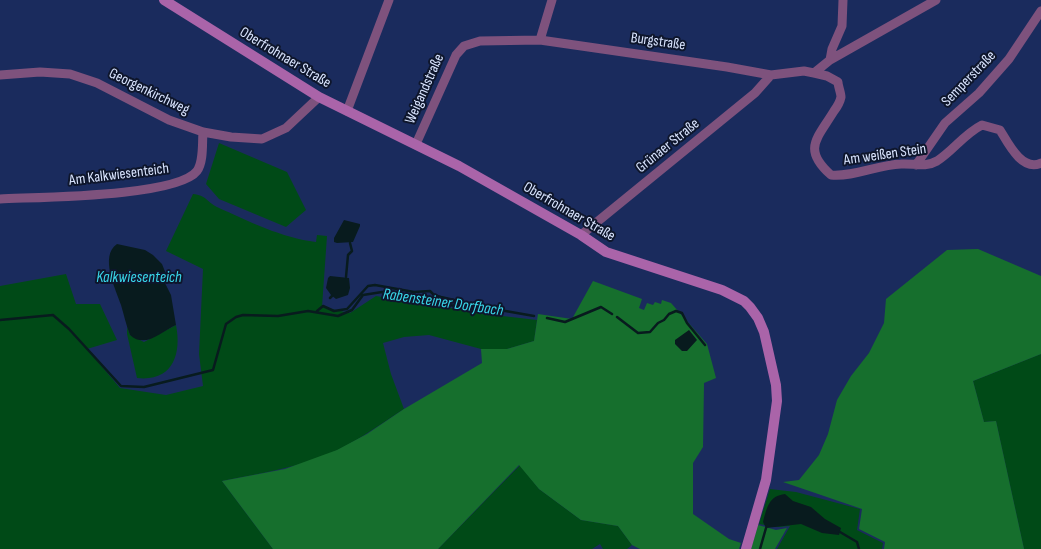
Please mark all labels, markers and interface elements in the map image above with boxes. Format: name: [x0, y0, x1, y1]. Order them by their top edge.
street label: Oberfrohnaer Straße: [236, 24, 334, 92]
street label: Burgstraße: [630, 29, 686, 55]
street label: Semperstraße: [938, 47, 1000, 111]
street label: Weigandstraße: [402, 51, 448, 127]
street label: Georgenkirchweg: [106, 65, 192, 119]
street label: Grünaer Straße: [633, 115, 703, 177]
street label: Am weißen Stein: [843, 140, 927, 170]
street label: Am Kalkwiesenteich: [68, 160, 170, 190]
street label: Oberfrohnaer Straße: [520, 178, 618, 246]
water label: Kalkwiesenteich: [96, 268, 182, 288]
water label: Rabensteiner Dorfbach: [381, 285, 505, 321]

